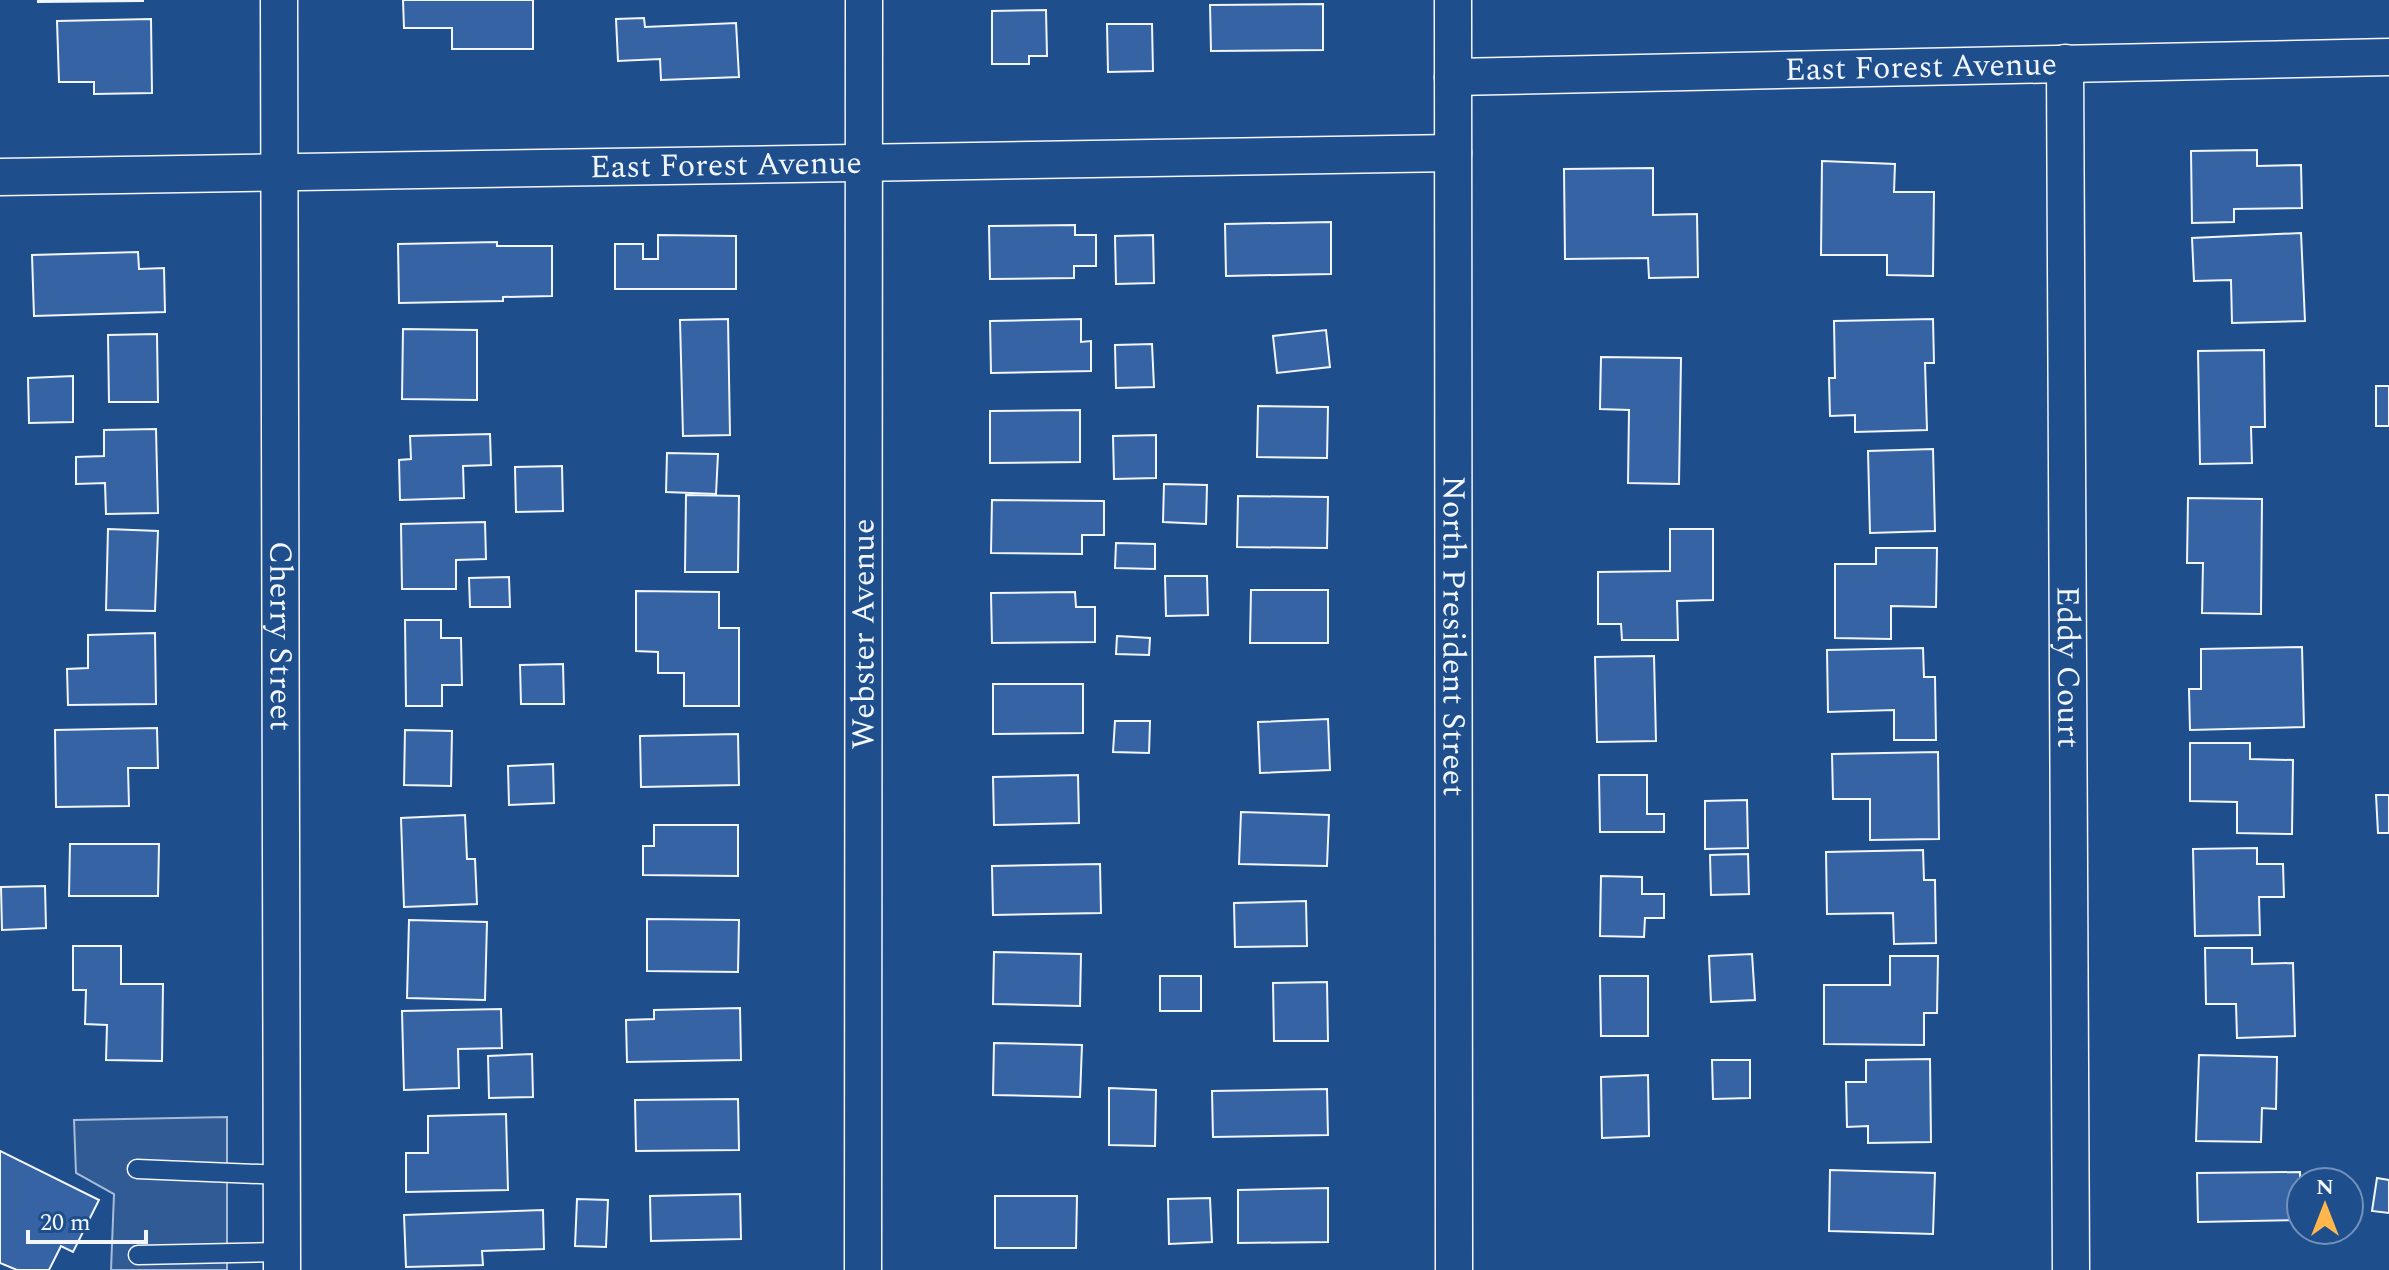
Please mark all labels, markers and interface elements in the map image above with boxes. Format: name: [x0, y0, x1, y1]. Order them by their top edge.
street label: East Forest Avenue: [1784, 40, 2057, 94]
street label: East Forest Avenue: [589, 138, 862, 192]
street label: North President Street: [1429, 475, 1478, 797]
street label: Webster Avenue: [839, 519, 888, 749]
street label: Cherry Street: [256, 541, 305, 731]
street label: Eddy Court: [2043, 586, 2093, 748]
north arrow: [2285, 1166, 2365, 1246]
text: N: [2316, 1171, 2334, 1204]
scale bar: [28, 1194, 146, 1244]
text: 20 m: [40, 1205, 91, 1241]

